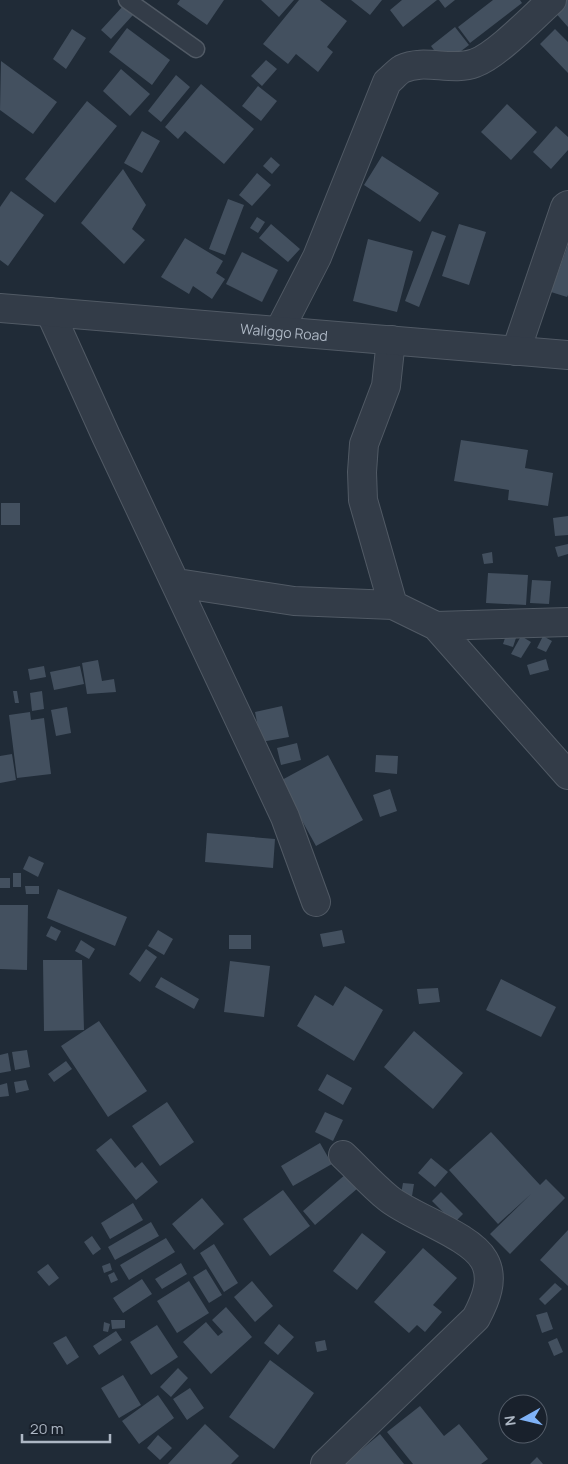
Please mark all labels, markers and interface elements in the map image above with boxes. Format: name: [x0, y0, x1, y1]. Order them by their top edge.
street label: Waliggo Road: [240, 318, 329, 345]
north arrow: [498, 1394, 548, 1444]
scale bar: [22, 1412, 110, 1444]
text: N: [500, 1415, 520, 1427]
text: 20 m: [30, 1418, 63, 1439]

